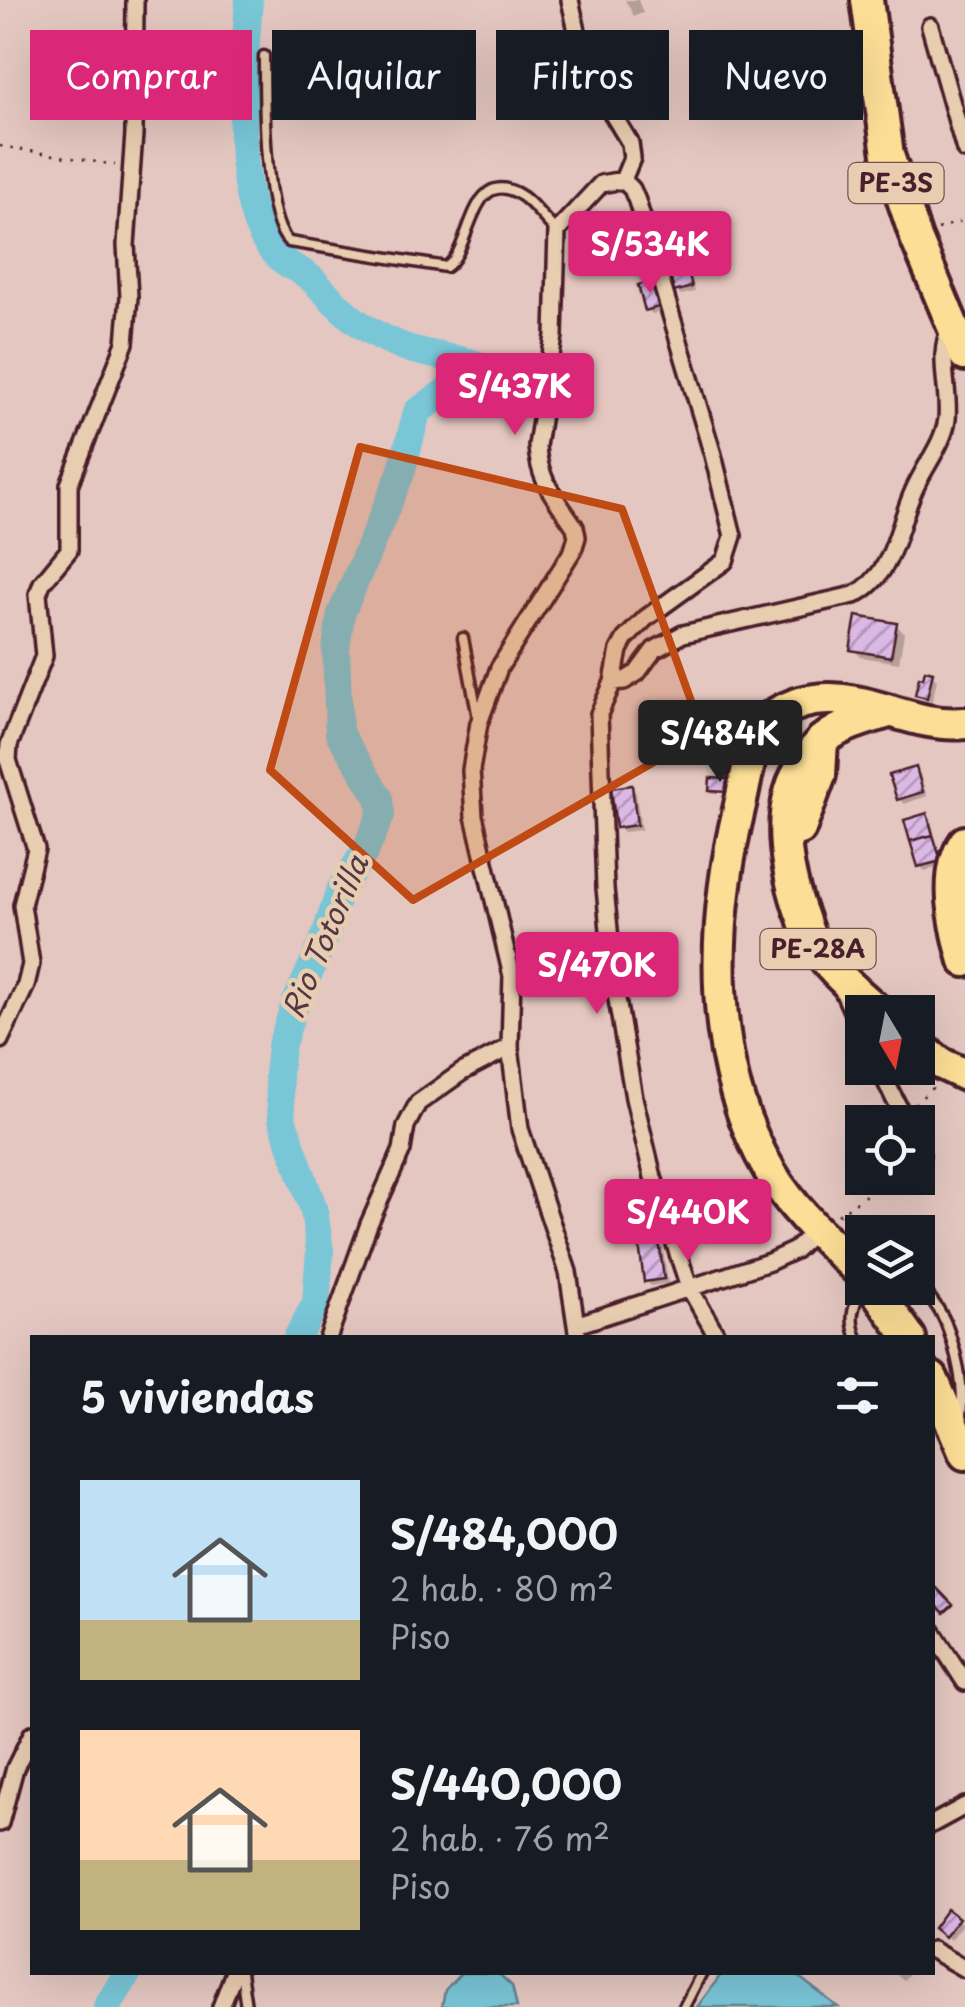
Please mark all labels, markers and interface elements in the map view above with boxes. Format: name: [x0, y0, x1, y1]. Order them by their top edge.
chip: Comprar: [30, 30, 252, 120]
chip: Alquilar: [272, 30, 476, 120]
chip: Filtros: [496, 30, 669, 120]
chip: Nuevo: [689, 30, 863, 120]
road number: PE-3S: [848, 163, 944, 203]
pin: S/534K: [569, 211, 731, 296]
text: S/534K: [590, 219, 710, 267]
pin: S/437K: [434, 353, 596, 438]
text: S/437K: [458, 361, 572, 409]
pin: S/484K: [639, 700, 801, 785]
text: S/484K: [660, 708, 780, 756]
water label: Rio Totorilla: [269, 847, 379, 1024]
road number: PE-28A: [760, 929, 876, 969]
pin: S/470K: [516, 932, 678, 1017]
text: S/470K: [538, 940, 656, 988]
north arrow: [845, 995, 935, 1085]
map controls: [845, 995, 935, 1305]
button: locate: [845, 1105, 935, 1195]
pin: S/440K: [607, 1179, 769, 1264]
text: S/440K: [626, 1187, 750, 1235]
button: layers: [845, 1215, 935, 1305]
text: 5 viviendas: [80, 1364, 314, 1427]
icon: filters: [830, 1368, 885, 1423]
text: S/484,000: [390, 1501, 618, 1564]
icon: home: [160, 1520, 280, 1640]
text: 2 hab. · 80 m²: [390, 1564, 614, 1612]
text: Piso: [390, 1612, 451, 1660]
text: S/440,000: [390, 1751, 622, 1814]
icon: home: [160, 1770, 280, 1890]
text: 2 hab. · 76 m²: [390, 1814, 610, 1862]
text: Piso: [390, 1862, 451, 1910]

